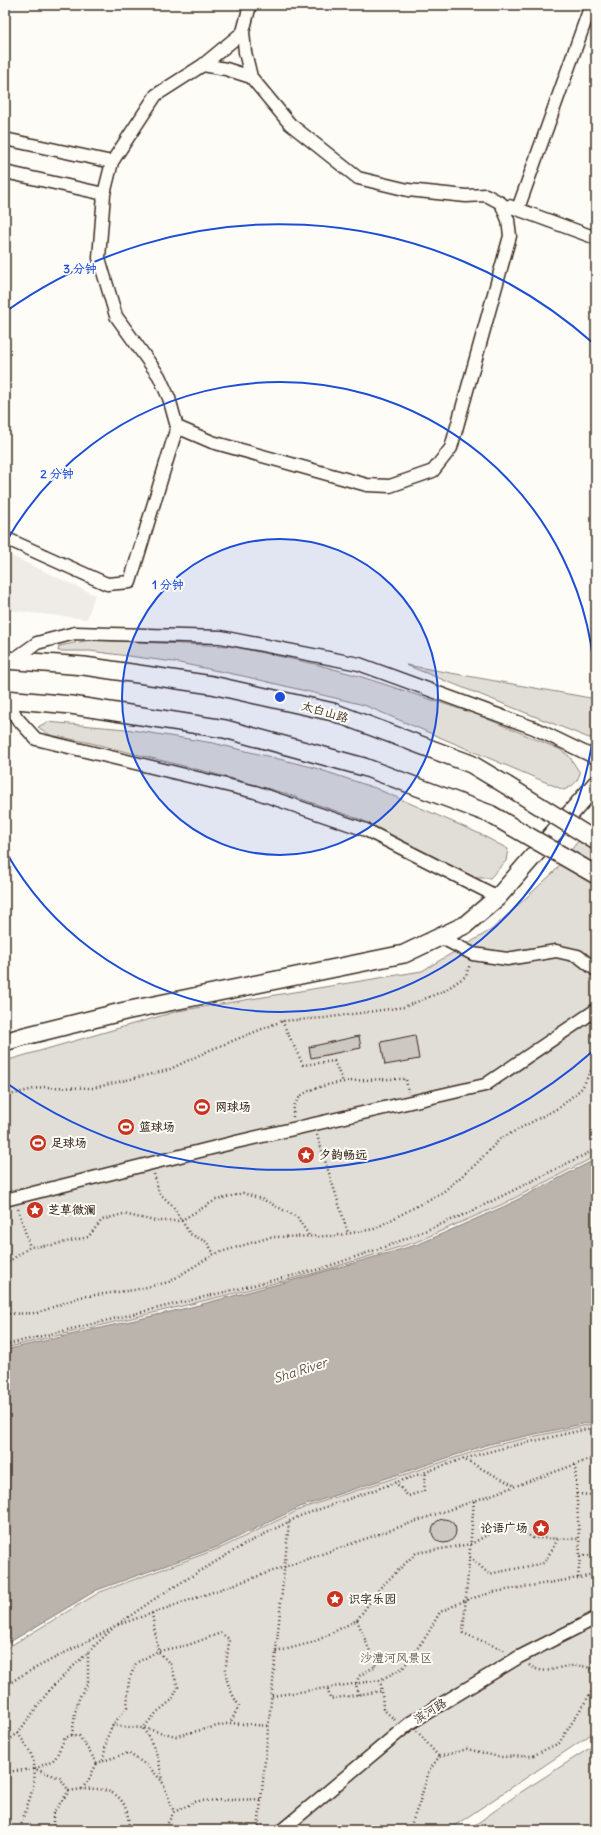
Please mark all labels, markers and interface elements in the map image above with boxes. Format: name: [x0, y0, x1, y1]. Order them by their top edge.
text: 3 分钟: [63, 261, 97, 276]
text: 2 分钟: [40, 466, 74, 481]
text: 1 分钟: [152, 577, 184, 592]
centre of rings: [273, 690, 287, 704]
street label: 太白山路: [300, 698, 350, 725]
sports icon: 网球场: [192, 1097, 212, 1117]
place label: 网球场: [215, 1099, 251, 1114]
sports icon: 篮球场: [116, 1117, 136, 1137]
place label: 篮球场: [139, 1119, 175, 1134]
sports icon: 足球场: [28, 1133, 48, 1153]
place label: 足球场: [51, 1135, 87, 1150]
place icon: 夕韵畅远: [296, 1145, 316, 1165]
place label: 夕韵畅远: [319, 1147, 367, 1162]
place icon: 芝草微澜: [25, 1200, 45, 1220]
place label: 芝草微澜: [48, 1202, 96, 1217]
water label: Sha River: [271, 1353, 331, 1387]
place icon: 论语广场: [531, 1518, 551, 1538]
place label: 论语广场: [480, 1520, 528, 1535]
place icon: 识字乐园: [325, 1589, 345, 1609]
place label: 识字乐园: [348, 1591, 396, 1606]
park label: 沙澧河风景区: [360, 1650, 432, 1665]
street label: 滨河路: [410, 1695, 449, 1726]

